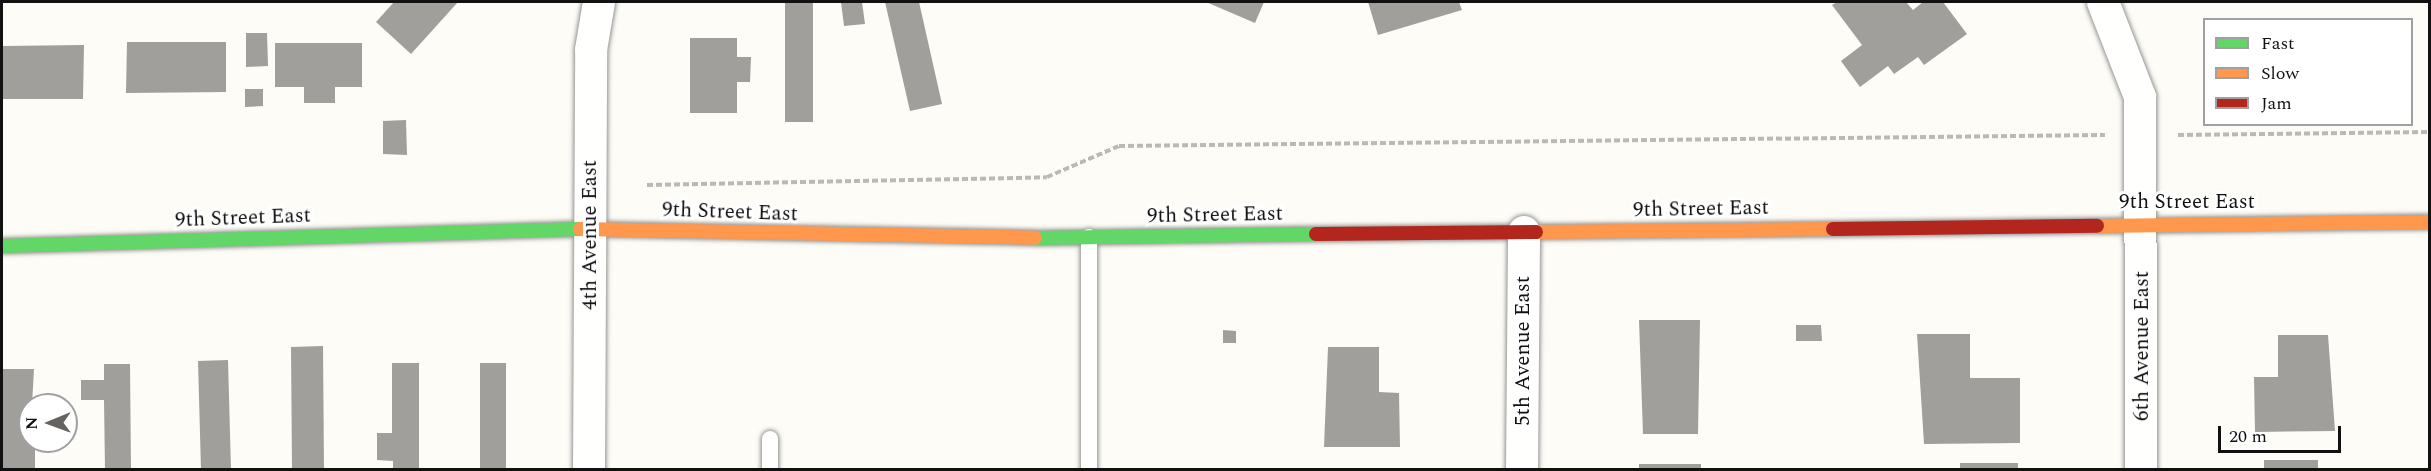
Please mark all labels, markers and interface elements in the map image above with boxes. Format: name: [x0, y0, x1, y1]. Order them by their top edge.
legend: [2203, 18, 2413, 126]
text: Fast: [2261, 30, 2294, 57]
text: Slow: [2261, 60, 2299, 87]
text: Jam: [2261, 90, 2292, 117]
street label: 4th Avenue East: [577, 160, 603, 310]
street label: 9th Street East: [2119, 189, 2255, 215]
street label: 9th Street East: [1633, 195, 1769, 223]
street label: 9th Street East: [662, 197, 798, 227]
street label: 9th Street East: [1147, 201, 1283, 229]
street label: 9th Street East: [175, 203, 311, 233]
street label: 6th Avenue East: [2129, 271, 2155, 421]
street label: 5th Avenue East: [1510, 276, 1536, 426]
north arrow: [18, 393, 78, 453]
scale bar: [2221, 414, 2344, 452]
text: N: [20, 417, 44, 430]
text: 20 m: [2229, 423, 2267, 450]

